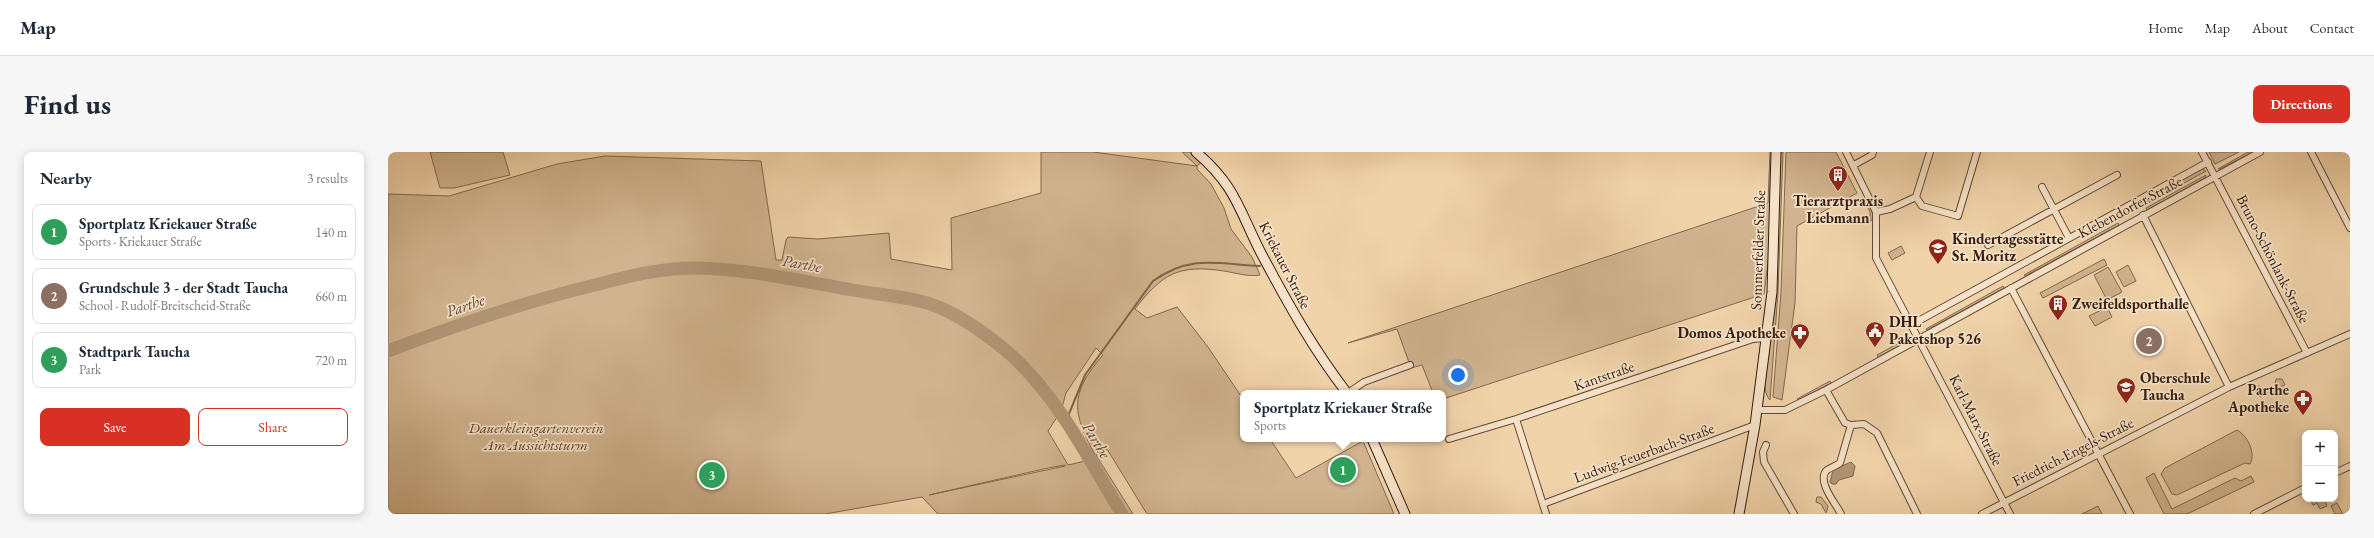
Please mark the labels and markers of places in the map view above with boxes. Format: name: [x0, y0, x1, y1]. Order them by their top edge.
building icon: Tierarztpraxis Liebmann: [1827, 164, 1849, 192]
place label: Tierarztpraxis Liebmann: [1793, 191, 1883, 227]
place label: Kindertagesstätte St. Moritz: [1952, 229, 2063, 265]
school or university icon: Kindertagesstätte St. Moritz: [1927, 237, 1949, 265]
building icon: Zweifeldsporthalle: [2047, 293, 2069, 321]
place label: Zweifeldsporthalle: [2072, 294, 2189, 313]
place label: DHL Paketshop 526: [1889, 312, 1981, 348]
public building icon: DHL Paketshop 526: [1864, 320, 1886, 348]
pharmacy icon: Domos Apotheke: [1789, 322, 1811, 350]
place label: Domos Apotheke: [1677, 323, 1786, 342]
pin: 2: [2136, 326, 2162, 356]
place label: Oberschule Taucha: [2140, 368, 2210, 404]
school or university icon: Oberschule Taucha: [2115, 376, 2137, 404]
place label: Parthe Apotheke: [2227, 380, 2289, 416]
pharmacy icon: Parthe Apotheke: [2292, 388, 2314, 416]
pin: 1: [1330, 455, 1356, 485]
pin: 3: [699, 460, 725, 490]

